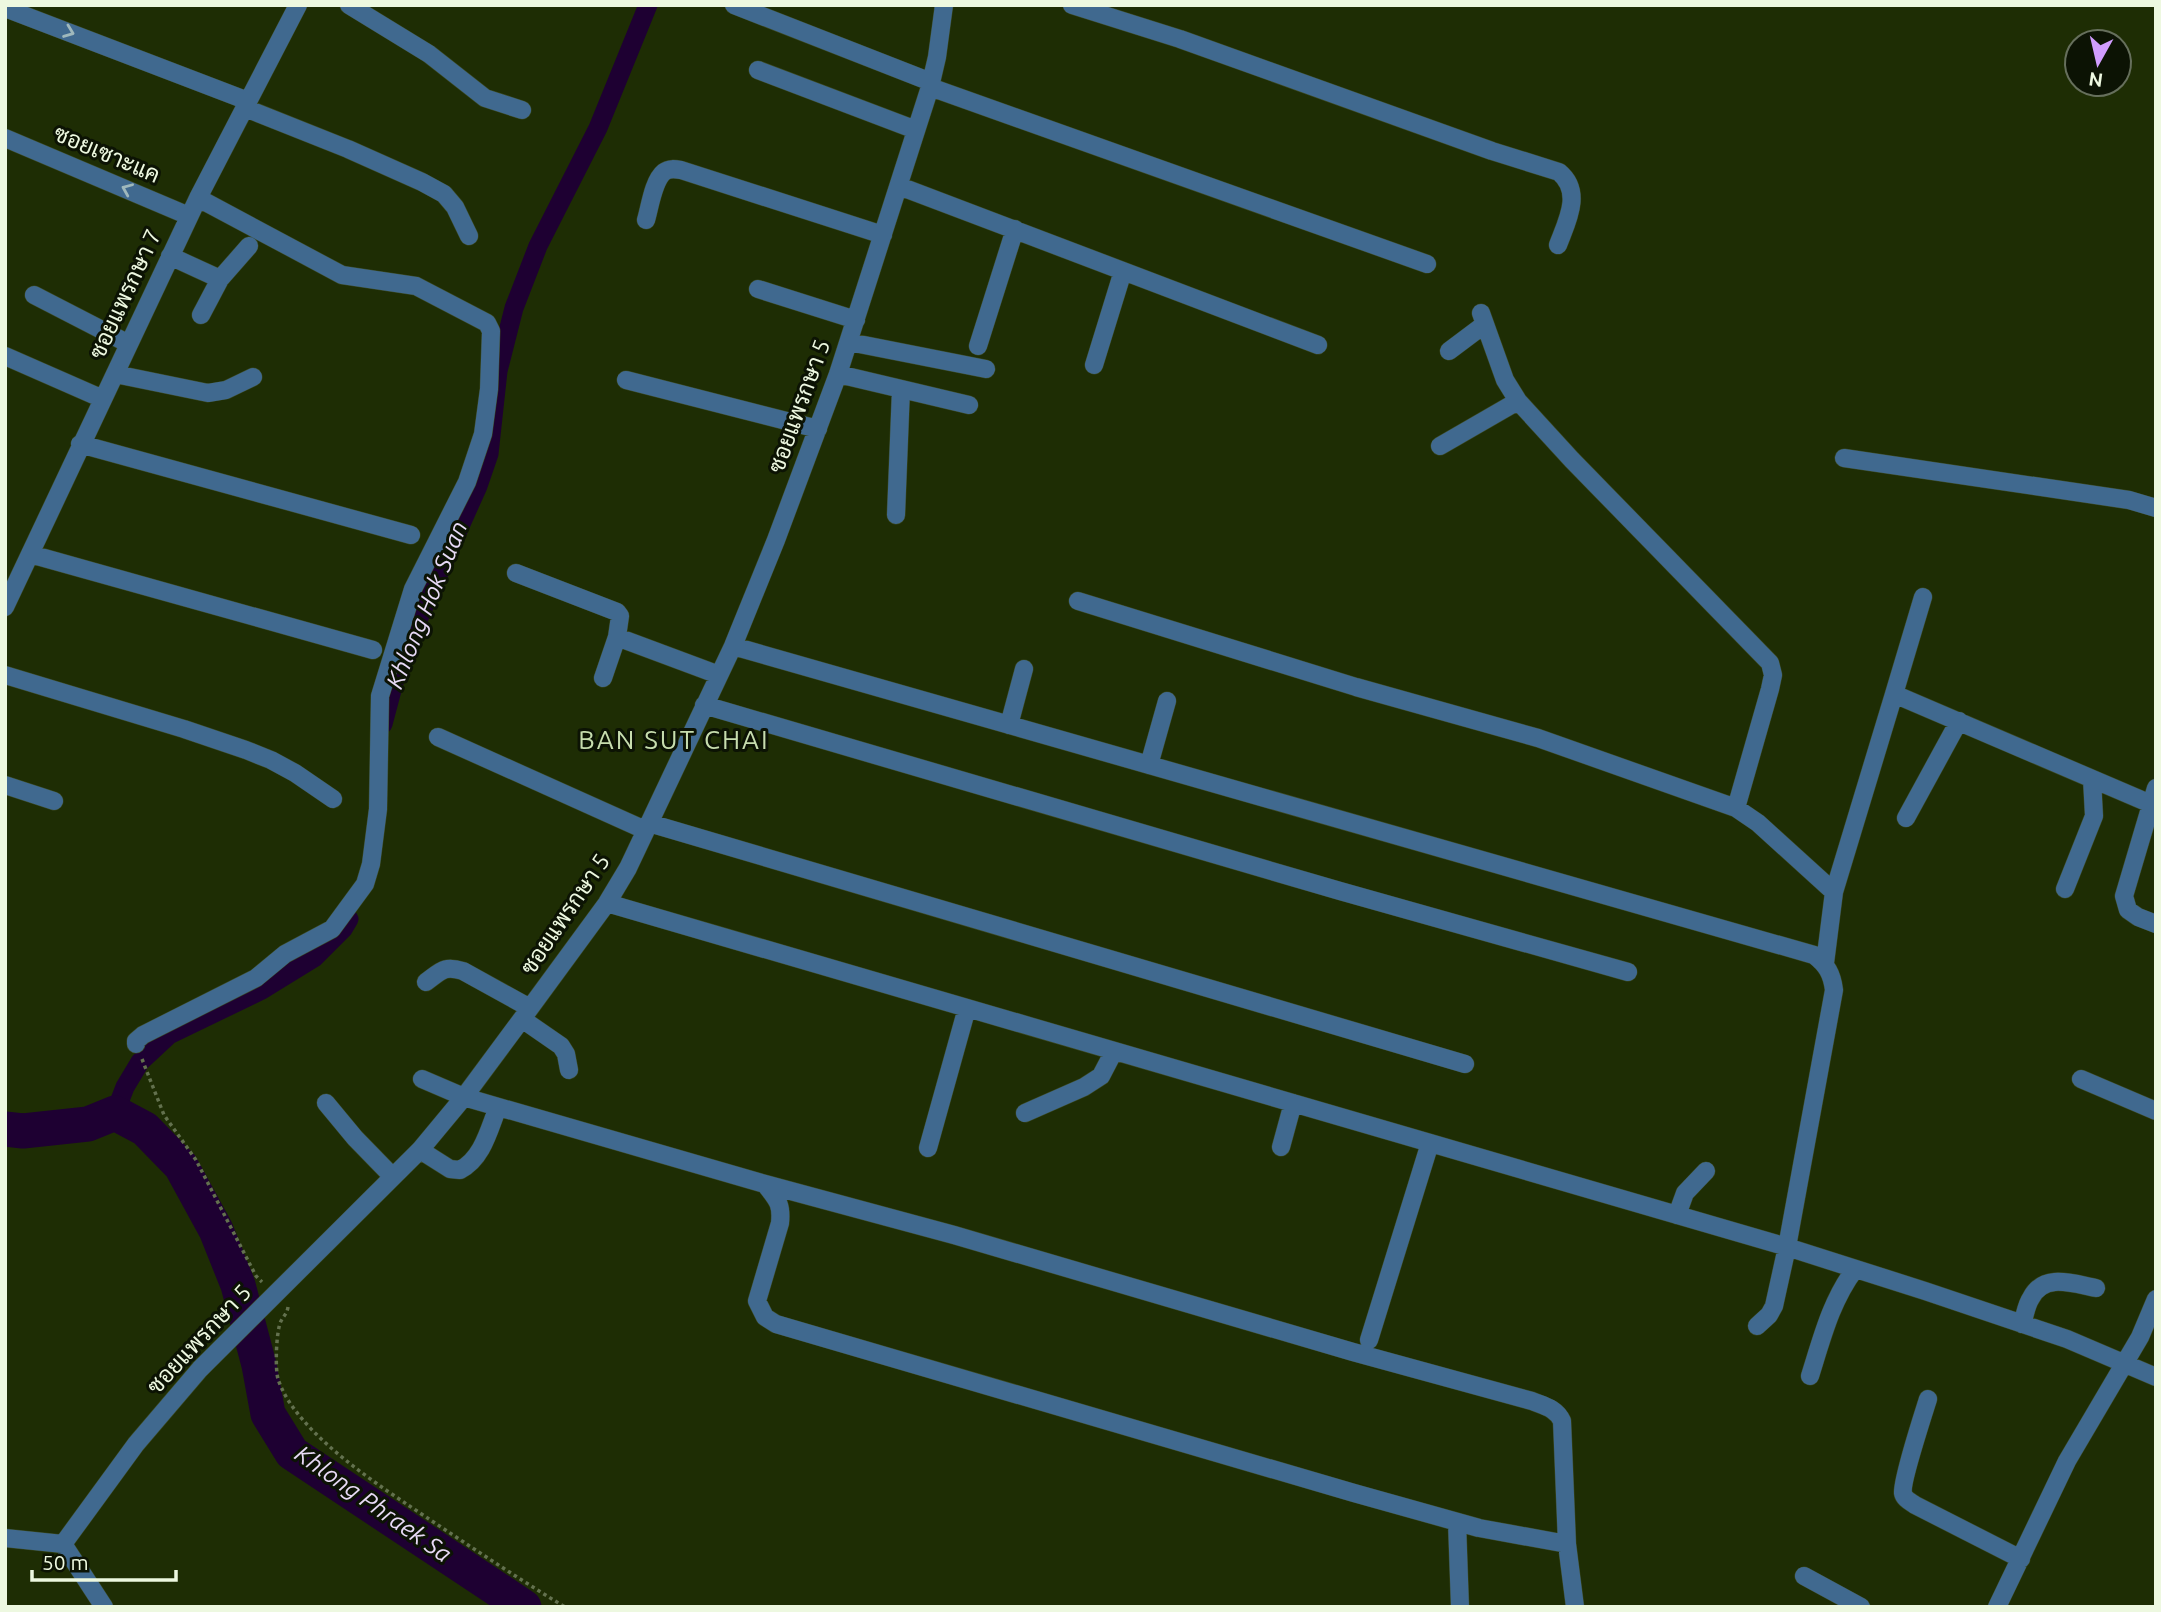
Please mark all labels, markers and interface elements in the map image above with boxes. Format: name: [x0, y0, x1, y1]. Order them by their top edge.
one-way arrow: [62, 24, 74, 38]
north arrow: [2063, 28, 2133, 98]
text: N: [2087, 68, 2104, 92]
street label: ซอยเซาะแค: [50, 120, 164, 187]
one-way arrow: [121, 183, 134, 197]
street label: ซอยแพรกษา 7: [84, 225, 165, 363]
street label: ซอยแพรกษา 5: [763, 336, 834, 476]
water label: Khlong Hok Suan: [381, 517, 472, 692]
district label: BAN SUT CHAI: [578, 725, 770, 754]
street label: ซอยแพรกษา 5: [515, 849, 614, 979]
street label: ซอยแพรกษา 5: [142, 1279, 256, 1398]
water label: Khlong Phraek Sa: [290, 1440, 456, 1567]
scale bar: [32, 1538, 175, 1582]
text: 50 m: [42, 1550, 89, 1574]

